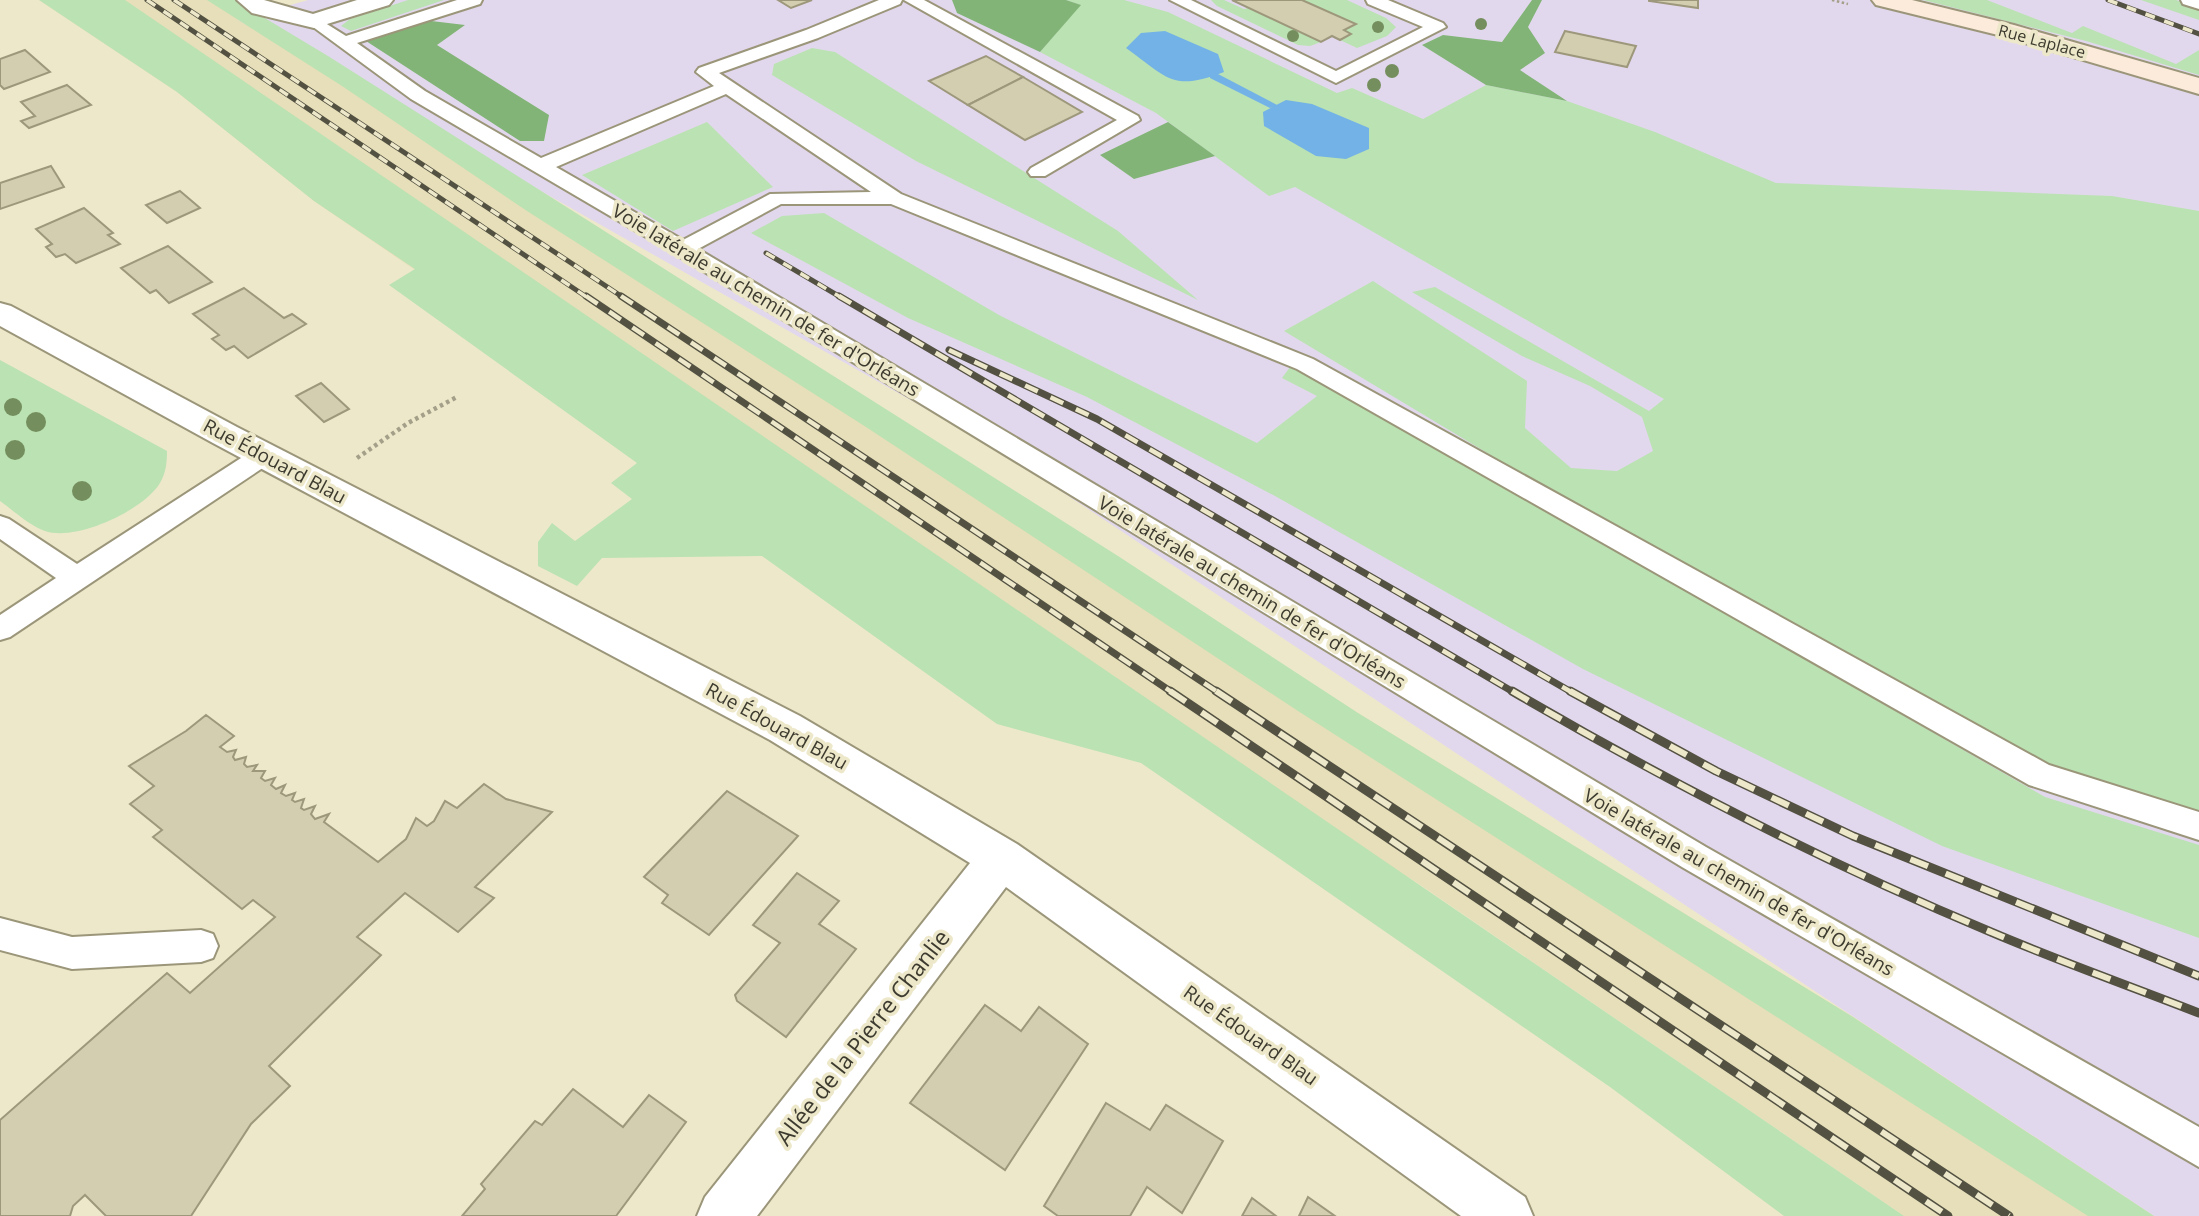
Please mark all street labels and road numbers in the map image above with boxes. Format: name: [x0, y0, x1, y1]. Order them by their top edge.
street label: Rue Laplace: [1996, 19, 2088, 63]
street label: Voie latérale au chemin de fer d'Orléans: [607, 198, 925, 402]
street label: Rue Édouard Blau: [199, 412, 351, 510]
street label: Voie latérale au chemin de fer d'Orléans: [1093, 490, 1411, 694]
street label: Rue Édouard Blau: [701, 676, 853, 776]
street label: Voie latérale au chemin de fer d'Orléans: [1579, 782, 1899, 982]
street label: Allée de la Pierre Chanlie: [768, 922, 956, 1152]
street label: Rue Édouard Blau: [1179, 979, 1323, 1091]

